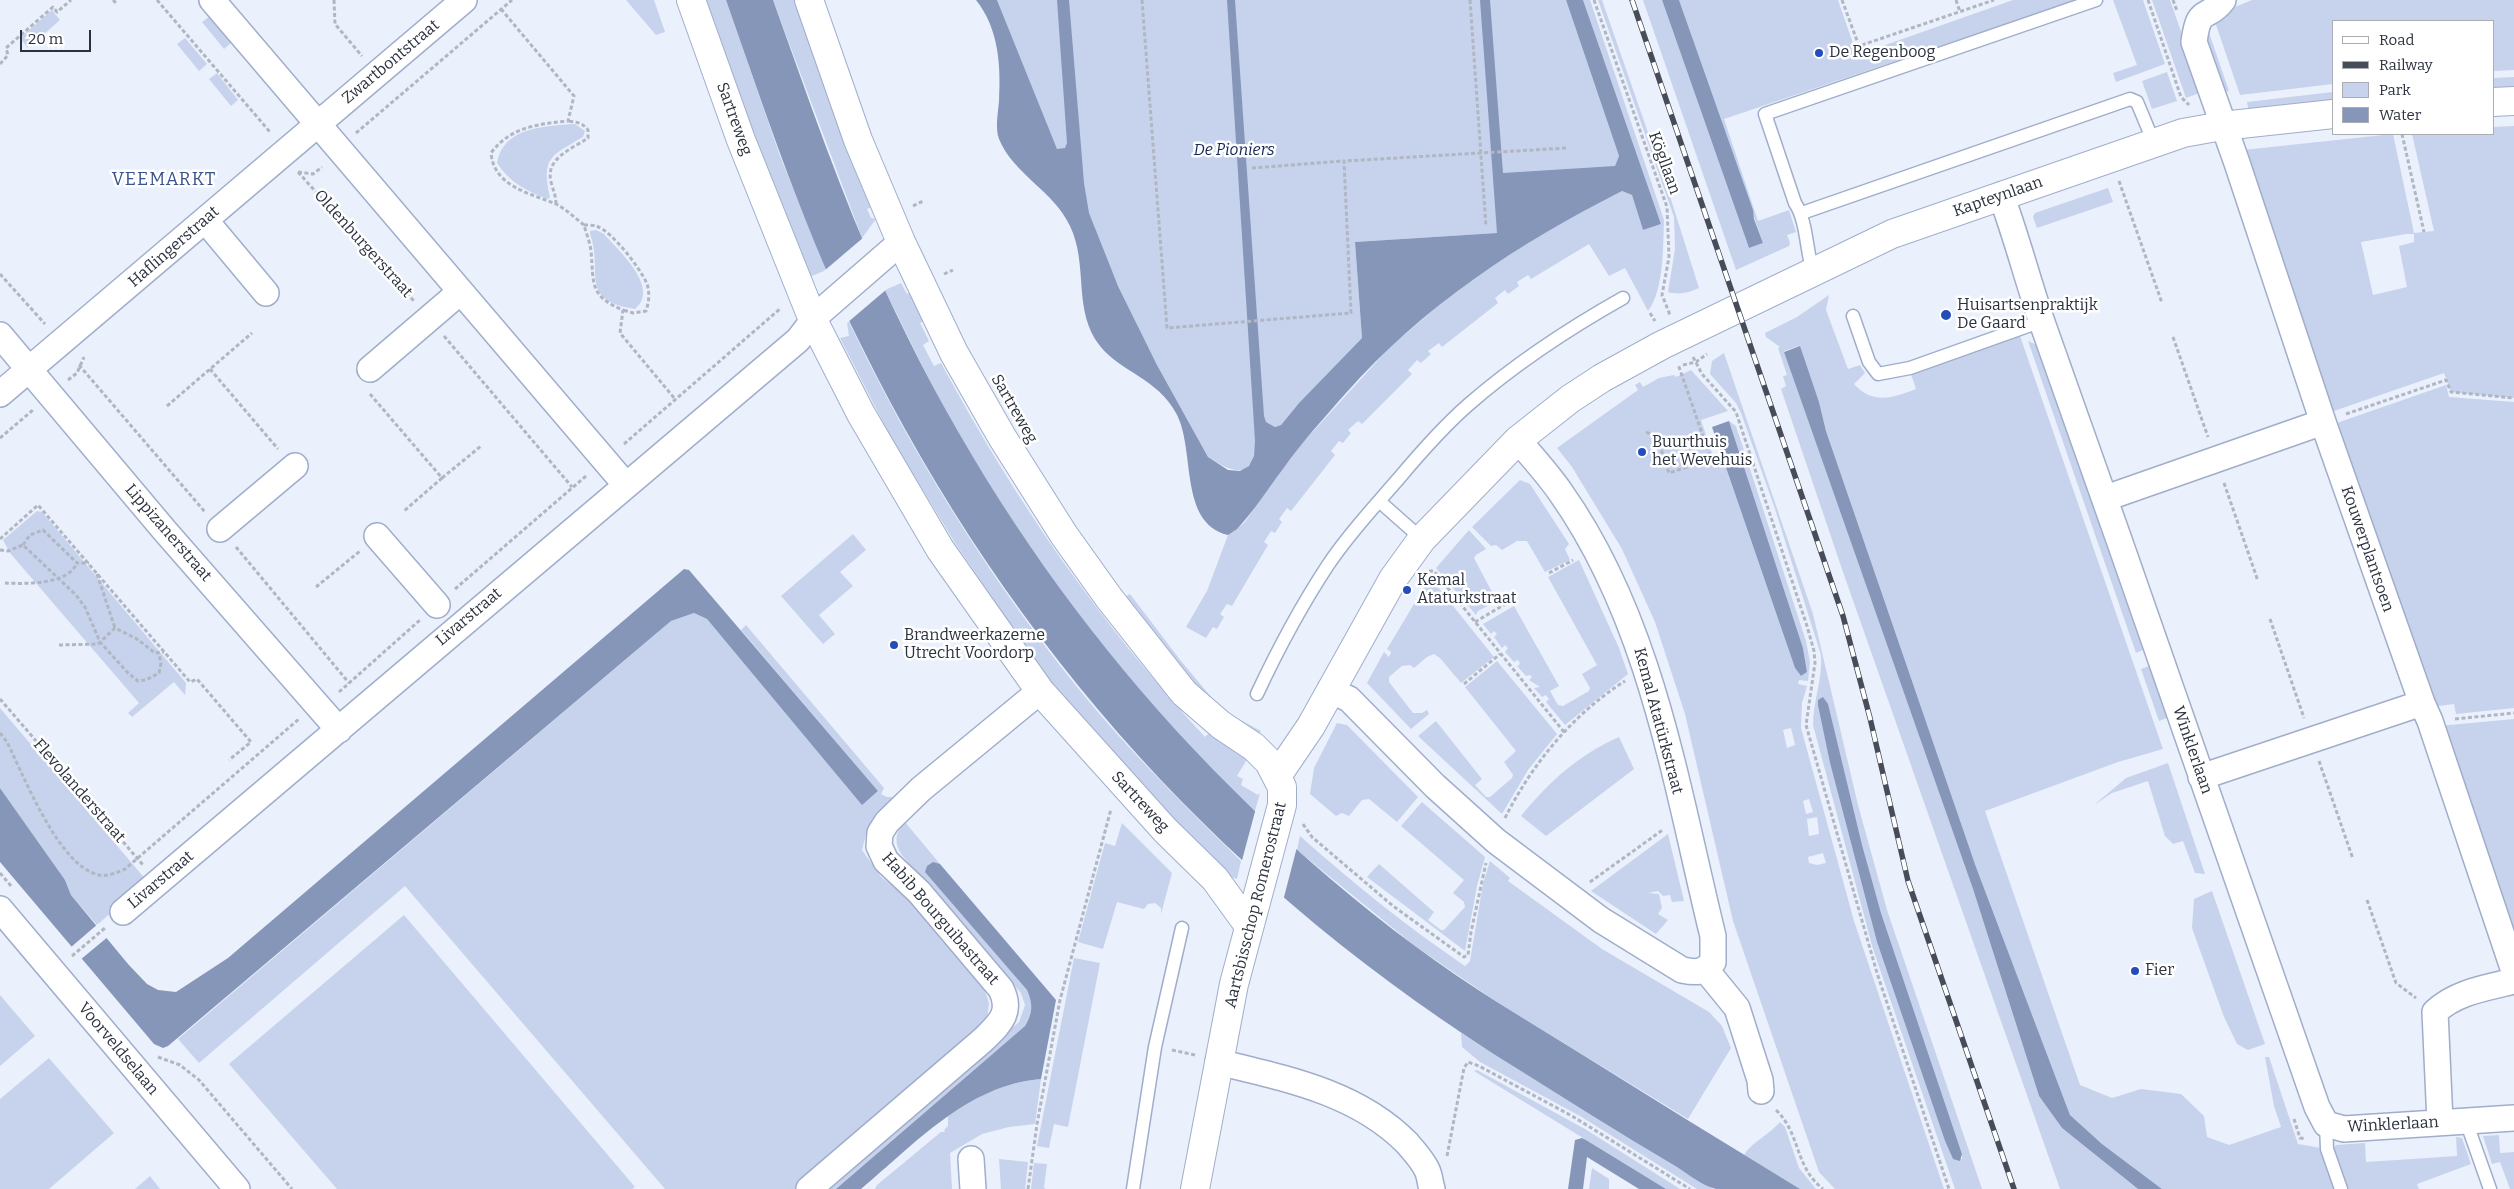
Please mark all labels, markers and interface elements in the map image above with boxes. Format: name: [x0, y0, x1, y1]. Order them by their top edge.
street label: Zwartbontstraat: [339, 16, 443, 108]
scale bar: [22, 20, 94, 52]
legend: [2332, 20, 2494, 135]
text: 20 m: [28, 30, 63, 48]
text: Road: [2379, 31, 2414, 49]
place label: De Regenboog: [1829, 43, 1935, 63]
marker: De Regenboog: [1813, 47, 1825, 59]
text: Railway: [2379, 56, 2433, 74]
street label: Sartreweg: [712, 80, 756, 158]
text: Park: [2379, 81, 2411, 99]
text: Water: [2379, 106, 2421, 124]
street label: Kögllaan: [1644, 129, 1684, 197]
park label: De Pioniers: [1193, 141, 1275, 161]
district label: VEEMARKT: [111, 169, 217, 191]
street label: Kapteynlaan: [1951, 173, 2045, 221]
street label: Oldenburgerstraat: [310, 186, 416, 302]
street label: Haflingerstraat: [125, 202, 223, 292]
place label: Huisartsenpraktijk De Gaard: [1957, 296, 2098, 334]
marker: Huisartsenpraktijk De Gaard: [1939, 308, 1953, 322]
street label: Sartreweg: [987, 371, 1041, 447]
place label: Buurthuis het Wevehuis: [1652, 433, 1753, 471]
marker: Buurthuis het Wevehuis: [1636, 446, 1648, 458]
street label: Lippizanerstraat: [121, 480, 215, 586]
street label: Kouwerplantsoen: [2336, 484, 2398, 614]
place label: Kemal Ataturkstraat: [1417, 571, 1517, 609]
street label: Livarstraat: [432, 584, 506, 650]
marker: Kemal Ataturkstraat: [1401, 584, 1413, 596]
place label: Brandweerkazerne Utrecht Voordorp: [904, 626, 1045, 664]
marker: Brandweerkazerne Utrecht Voordorp: [888, 639, 900, 651]
street label: Kemal Atatürkstraat: [1629, 646, 1687, 796]
street label: Winklerlaan: [2168, 704, 2216, 796]
street label: Flevolanderstraat: [29, 735, 129, 847]
street label: Sartreweg: [1107, 768, 1173, 836]
street label: Aartsbisschop Romerostraat: [1221, 800, 1291, 1010]
street label: Livarstraat: [124, 847, 198, 913]
street label: Habib Bourguibastraat: [877, 849, 1003, 989]
place label: Fier: [2145, 961, 2174, 981]
marker: Fier: [2129, 965, 2141, 977]
street label: Voorveldselaan: [74, 999, 162, 1099]
street label: Winklerlaan: [2347, 1113, 2439, 1137]

